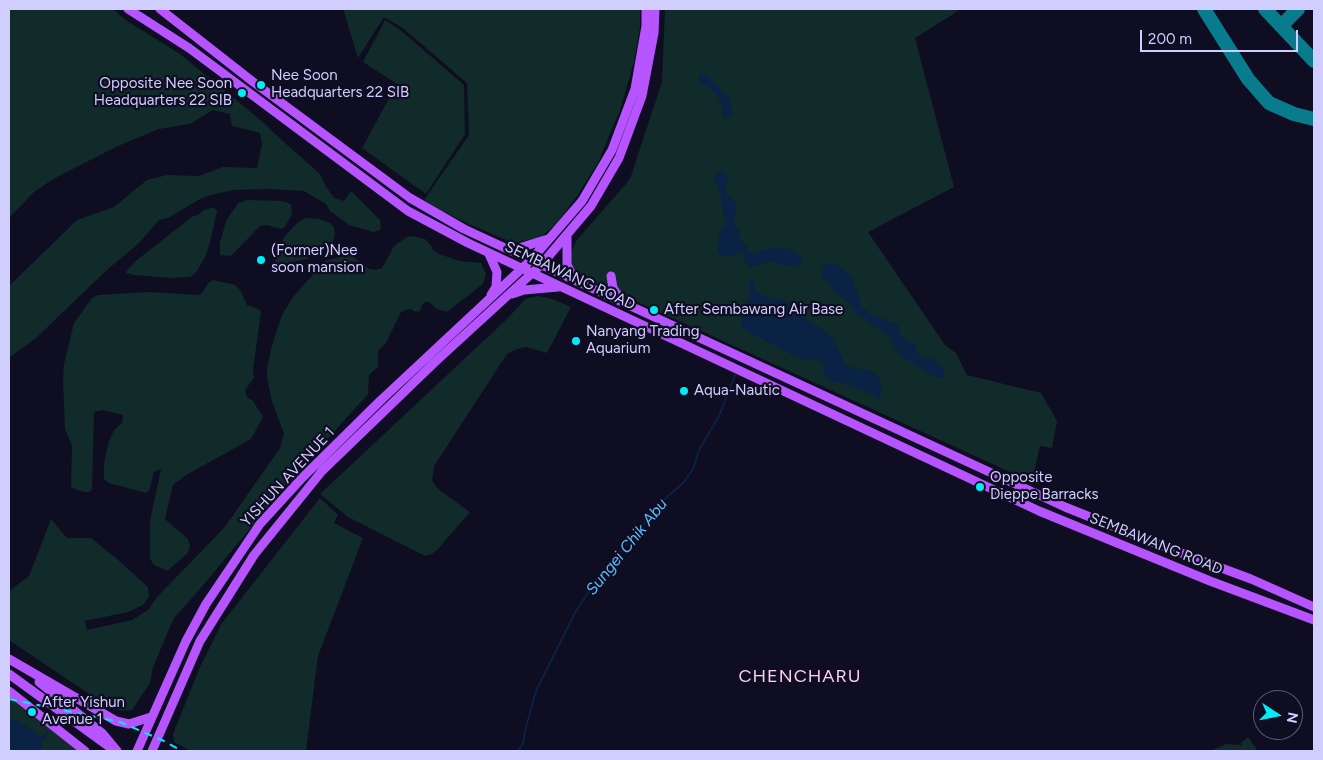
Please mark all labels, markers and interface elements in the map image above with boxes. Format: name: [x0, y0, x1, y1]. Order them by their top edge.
scale bar: [1143, 20, 1300, 52]
text: 200 m: [1148, 30, 1192, 48]
place label: Nee Soon Headquarters 22 SIB: [271, 67, 409, 102]
place label: Opposite Nee Soon Headquarters 22 SIB: [94, 75, 232, 110]
marker: Nee Soon Headquarters 22 SIB: [255, 79, 267, 91]
marker: Opposite Nee Soon Headquarters 22 SIB: [236, 87, 248, 99]
street label: SEMBAWANG ROAD: [502, 238, 638, 314]
place label: (Former)Nee soon mansion: [271, 242, 364, 277]
marker: (Former)Nee soon mansion: [255, 254, 267, 266]
place label: After Sembawang Air Base: [664, 301, 843, 319]
marker: After Sembawang Air Base: [648, 304, 660, 316]
place label: Nanyang Trading Aquarium: [586, 323, 700, 358]
marker: Nanyang Trading Aquarium: [570, 335, 582, 347]
place label: Aqua-Nautic: [694, 382, 780, 400]
marker: Aqua-Nautic: [678, 385, 690, 397]
street label: YISHUN AVENUE 1: [237, 424, 339, 530]
place label: Opposite Dieppe Barracks: [990, 469, 1099, 504]
marker: Opposite Dieppe Barracks: [974, 481, 986, 493]
water label: Sungei Chik Abu: [582, 495, 672, 599]
street label: SEMBAWANG ROAD: [1087, 509, 1225, 579]
district label: CHENCHARU: [737, 666, 863, 688]
north arrow: [1253, 690, 1303, 740]
place label: After Yishun Avenue 1: [42, 694, 125, 729]
marker: After Yishun Avenue 1: [26, 706, 38, 718]
text: N: [1283, 711, 1302, 725]

